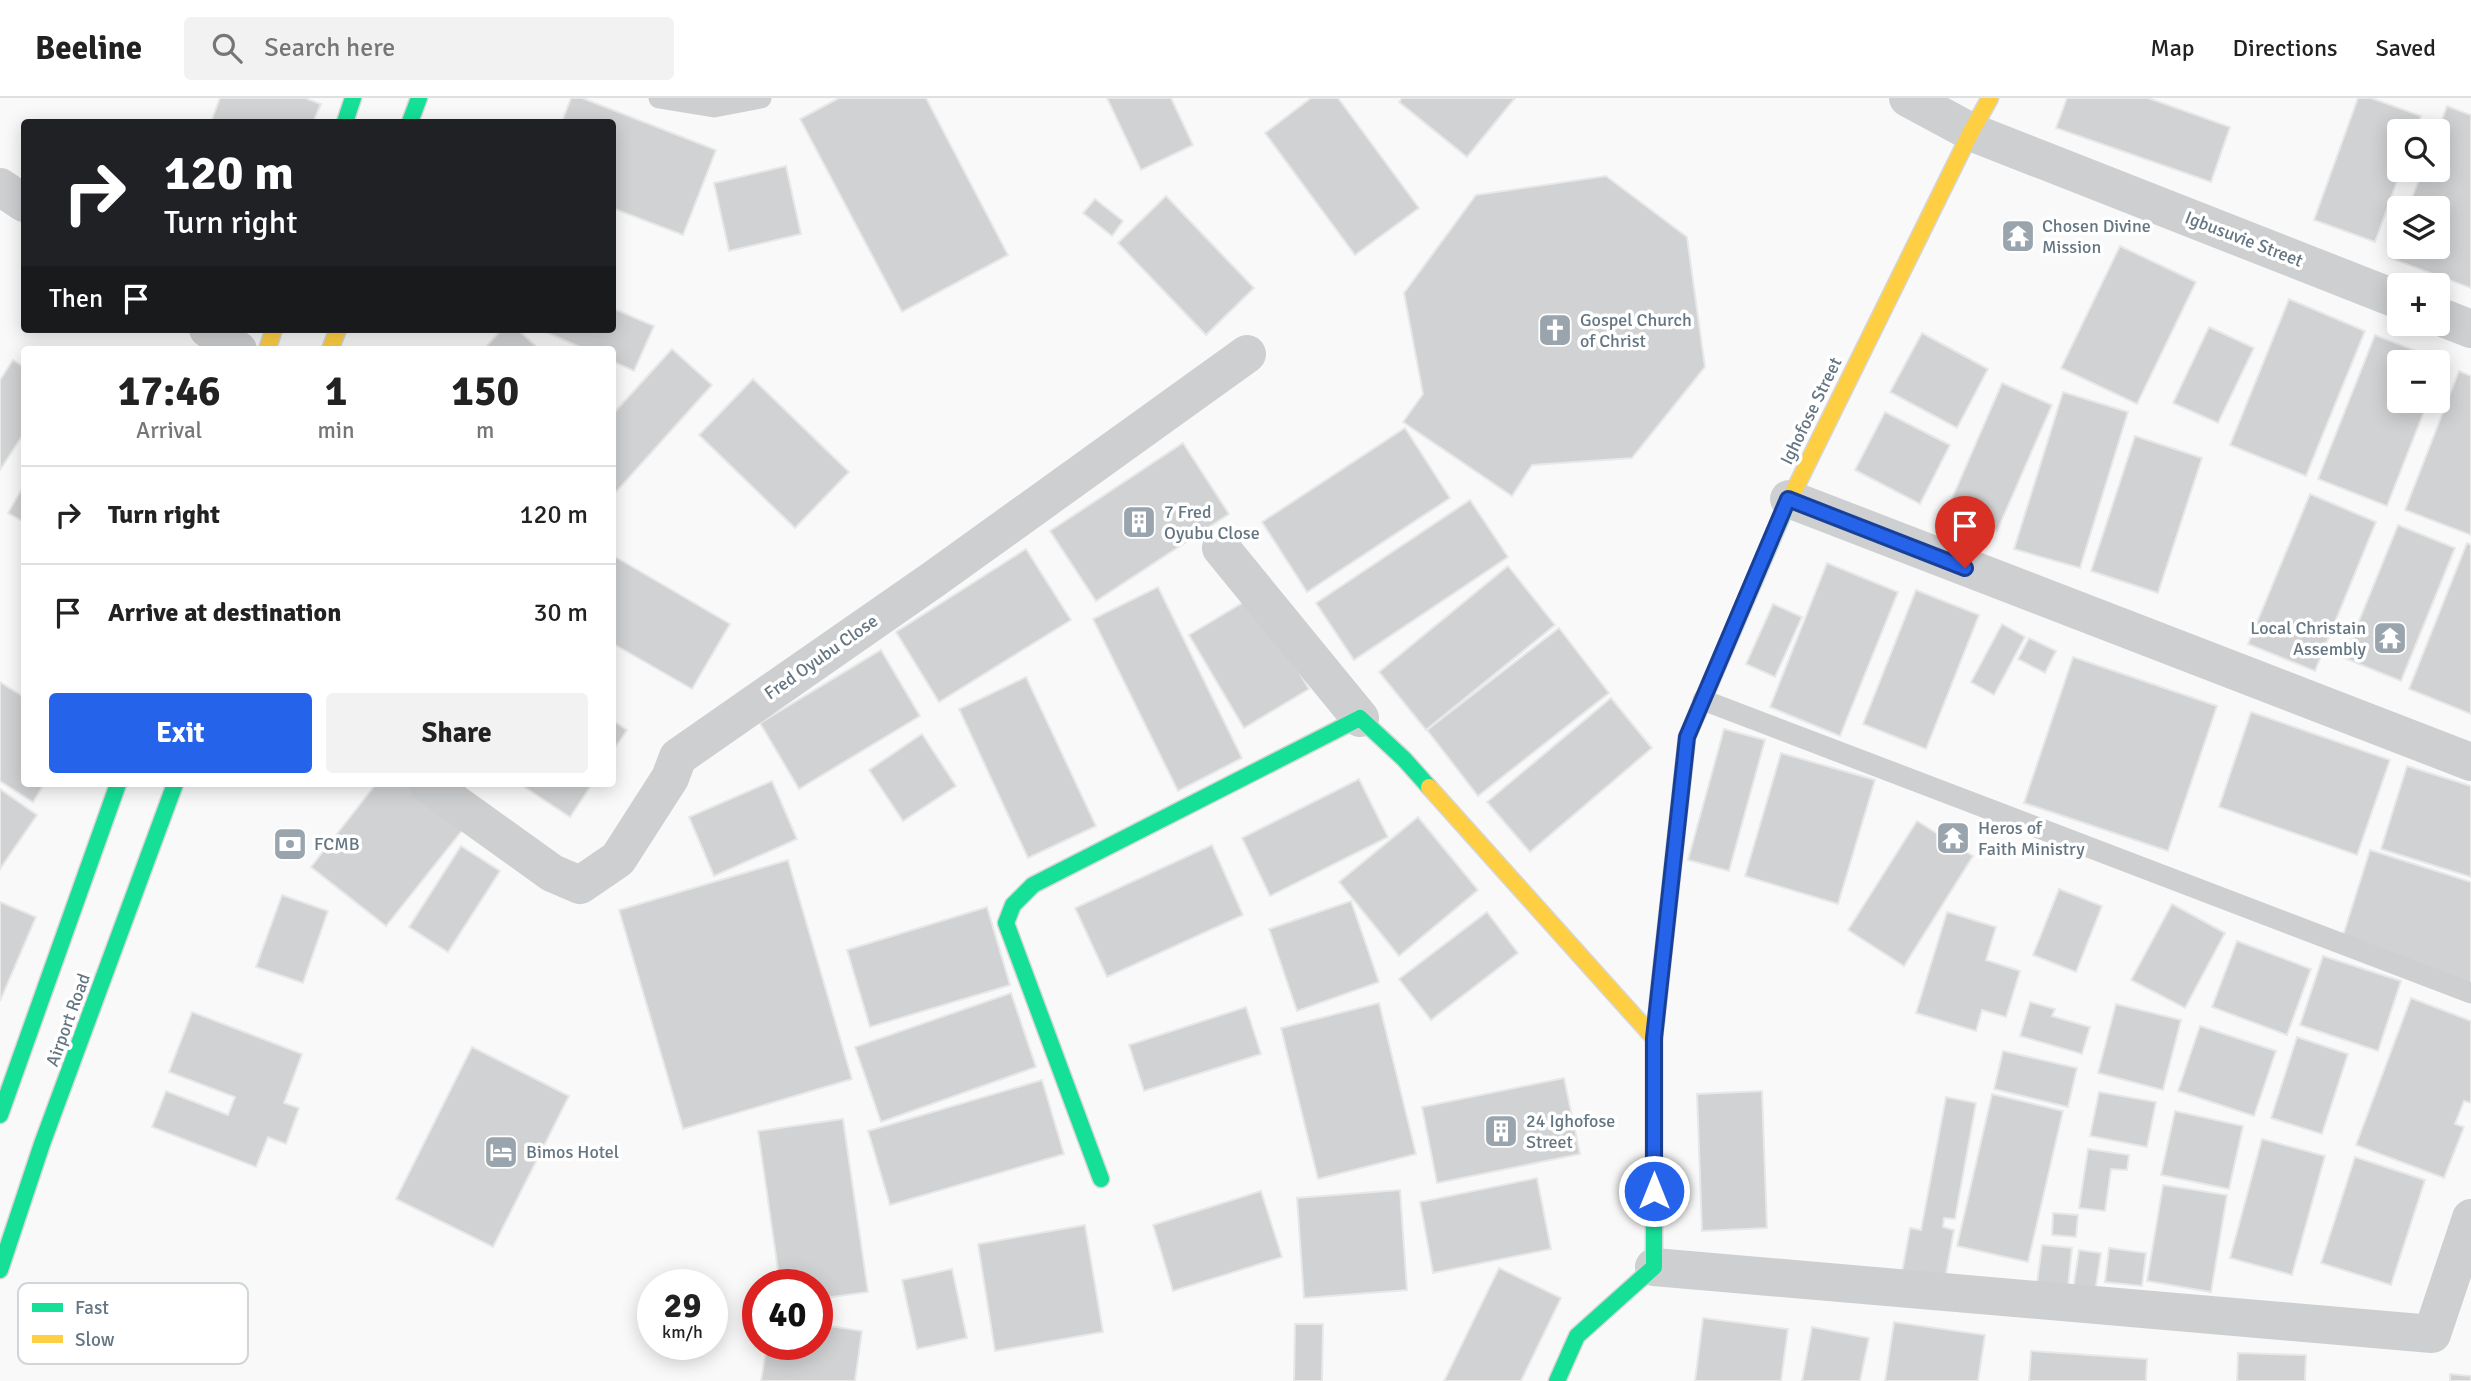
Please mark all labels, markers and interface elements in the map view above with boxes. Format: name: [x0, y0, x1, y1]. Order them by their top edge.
search box: [184, 17, 674, 80]
text: Beeline: [35, 28, 142, 69]
icon: search: [208, 29, 246, 67]
text: Search here: [264, 32, 395, 64]
text: Map: [2150, 33, 2195, 63]
text: Directions: [2233, 33, 2338, 63]
text: Saved: [2376, 33, 2436, 63]
map controls: [2387, 119, 2450, 413]
button: search: [2387, 119, 2450, 182]
text: 120 m: [164, 143, 294, 203]
icon: right: [49, 147, 140, 238]
button: layers: [2387, 196, 2450, 259]
text: Turn right: [164, 203, 297, 242]
street label: Igbusuvie Street: [2182, 206, 2306, 272]
place label: Chosen Divine Mission: [2042, 215, 2151, 258]
temple icon: Chosen Divine Mission: [1999, 217, 2037, 255]
button: +: [2387, 273, 2450, 336]
icon: arrive: [117, 280, 155, 318]
text: Then: [49, 283, 103, 315]
place label: Gospel Church of Christ: [1580, 309, 1692, 352]
church icon: Gospel Church of Christ: [1536, 311, 1574, 349]
button: −: [2387, 350, 2450, 413]
street label: Ighofose Street: [1776, 354, 1846, 468]
text: 17:46: [118, 366, 221, 417]
text: 1: [325, 366, 347, 417]
text: 150: [451, 366, 519, 417]
text: Arrival: [136, 416, 202, 445]
text: min: [317, 416, 355, 445]
text: m: [476, 416, 494, 445]
icon: right: [49, 496, 87, 534]
pin: [1935, 496, 1995, 568]
text: Turn right: [108, 499, 220, 531]
text: 120 m: [519, 499, 588, 531]
place label: 7 Fred Oyubu Close: [1164, 501, 1260, 544]
building icon: 7 Fred Oyubu Close: [1120, 503, 1158, 541]
icon: arrive: [1946, 507, 1984, 545]
icon: arrive: [49, 594, 87, 632]
text: Arrive at destination: [108, 597, 341, 629]
text: 30 m: [533, 597, 588, 629]
street label: Fred Oyubu Close: [760, 610, 882, 704]
place label: Local Christain Assembly: [2250, 617, 2367, 660]
temple icon: Local Christain Assembly: [2371, 619, 2409, 657]
button: Exit: [49, 693, 312, 773]
button: Share: [326, 693, 588, 773]
place label: Heros of Faith Ministry: [1978, 817, 2085, 860]
temple icon: Heros of Faith Ministry: [1934, 819, 1972, 857]
bank icon: FCMB: [271, 825, 309, 863]
place label: FCMB: [314, 833, 360, 855]
street label: Airport Road: [41, 971, 95, 1069]
place label: 24 Ighofose Street: [1526, 1110, 1615, 1153]
building icon: 24 Ighofose Street: [1482, 1112, 1520, 1150]
hotel icon: Bimos Hotel: [482, 1133, 520, 1171]
place label: Bimos Hotel: [526, 1141, 619, 1163]
position arrow: [1617, 1154, 1691, 1228]
speed limit sign: 40: [742, 1269, 833, 1360]
legend: [18, 1283, 248, 1364]
text: 29: [664, 1284, 701, 1327]
text: Fast: [75, 1296, 109, 1320]
text: km/h: [662, 1321, 703, 1343]
text: Slow: [75, 1328, 115, 1352]

